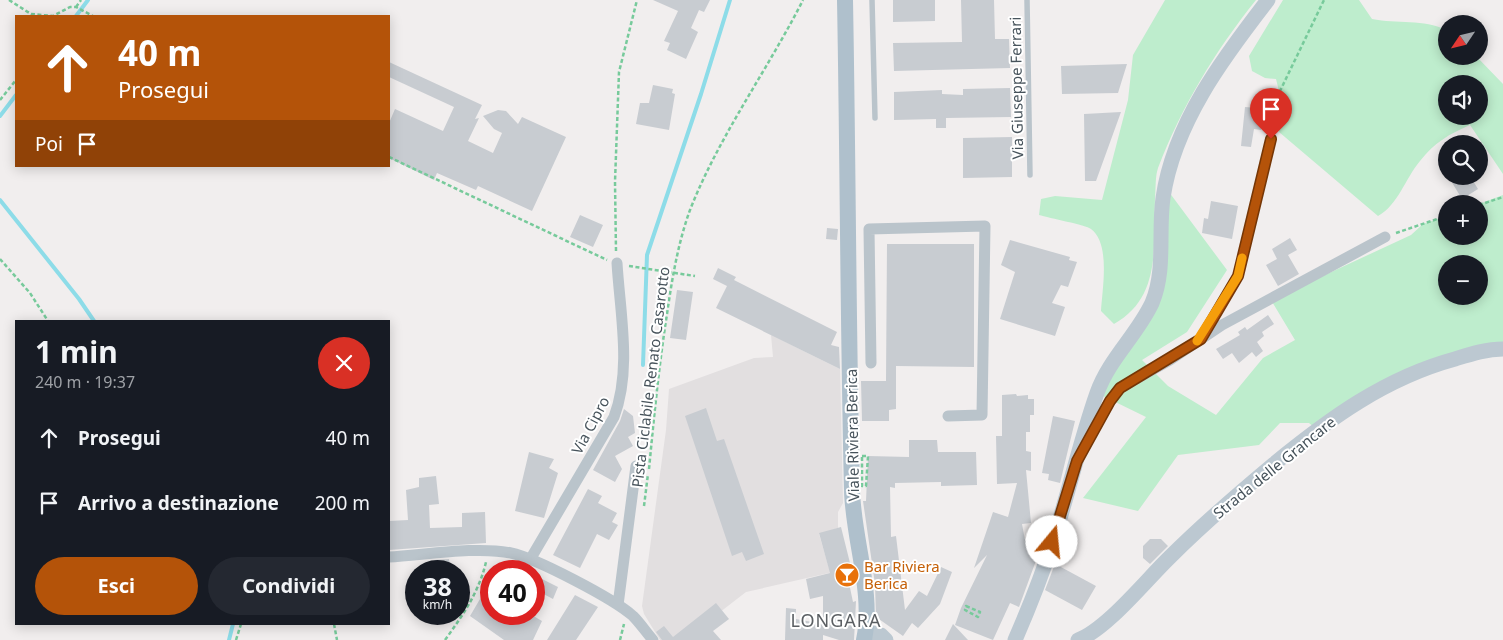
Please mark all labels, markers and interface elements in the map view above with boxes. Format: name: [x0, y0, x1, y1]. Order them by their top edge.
north arrow: [1438, 15, 1488, 65]
map controls: [1438, 15, 1488, 305]
street label: Via Giuseppe Ferrari: [1005, 17, 1027, 159]
text: 40 m: [118, 29, 201, 76]
icon: ahead: [35, 35, 100, 100]
text: Prosegui: [118, 74, 209, 104]
button: sound: [1438, 75, 1488, 125]
pin: [1250, 88, 1292, 139]
icon: arrive: [1257, 95, 1285, 123]
icon: arrive: [73, 130, 101, 158]
text: Poi: [35, 131, 63, 157]
button: search: [1438, 135, 1488, 185]
button: +: [1438, 195, 1488, 245]
button: −: [1438, 255, 1488, 305]
street label: Pista Ciclabile Renato Casarotto: [627, 265, 673, 489]
text: 1 min: [35, 331, 118, 372]
button: close: [318, 337, 370, 389]
street label: Viale Riviera Berica: [841, 368, 863, 502]
text: 240 m · 19:37: [35, 371, 135, 393]
street label: Via Cipro: [566, 393, 614, 457]
street label: Strada delle Grancare: [1209, 411, 1339, 523]
icon: ahead: [35, 424, 63, 452]
text: Prosegui: [78, 425, 161, 451]
text: 40 m: [326, 425, 370, 451]
icon: arrive: [35, 489, 63, 517]
text: Arrivo a destinazione: [78, 490, 279, 516]
text: 200 m: [315, 490, 370, 516]
position arrow: [1025, 515, 1077, 567]
place label: Bar Riviera Berica: [864, 556, 940, 593]
button: Esci: [35, 557, 198, 615]
button: Condividi: [208, 557, 370, 615]
speed limit sign: 40: [480, 560, 545, 625]
bar icon: Bar Riviera Berica: [834, 562, 860, 588]
text: 38: [423, 569, 452, 603]
text: km/h: [423, 596, 452, 613]
district label: LONGARA: [790, 608, 882, 632]

